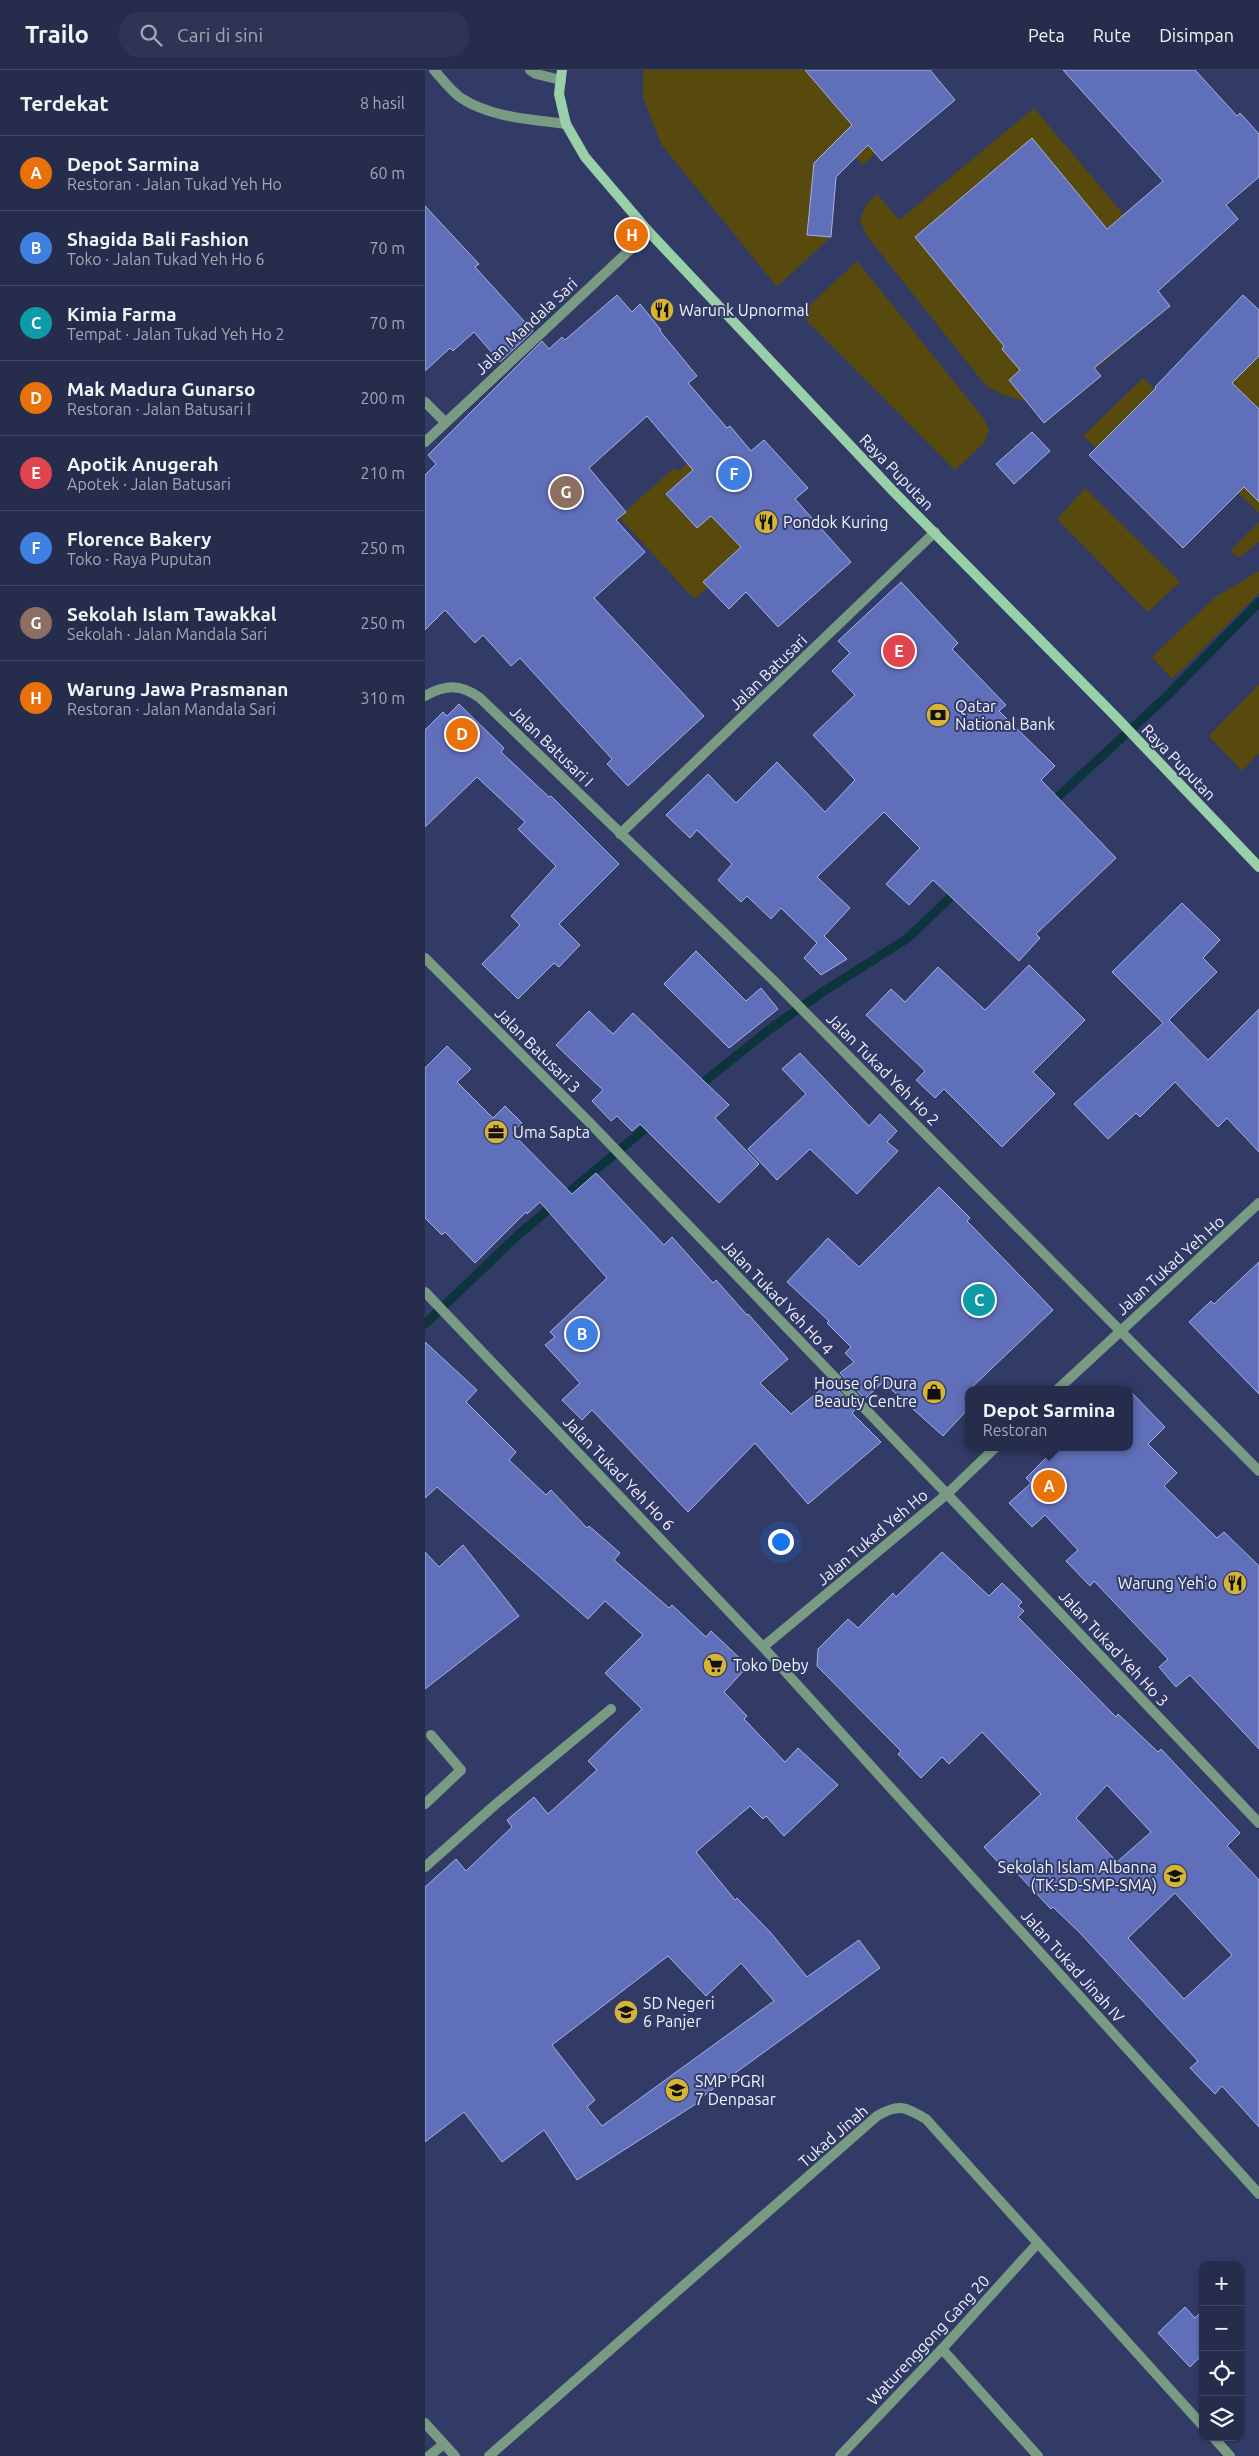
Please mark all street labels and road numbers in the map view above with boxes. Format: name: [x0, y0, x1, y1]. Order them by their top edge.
street label: Jalan Mandala Sari: [471, 274, 581, 378]
street label: Raya Puputan: [856, 430, 938, 514]
street label: Jalan Batusari: [726, 631, 810, 713]
street label: Jalan Batusari I: [507, 702, 597, 790]
street label: Raya Puputan: [1138, 720, 1220, 804]
street label: Jalan Batusari 3: [492, 1004, 584, 1096]
street label: Jalan Tukad Yeh Ho 2: [823, 1009, 943, 1129]
street label: Jalan Tukad Yeh Ho: [1112, 1212, 1228, 1318]
street label: Jalan Tukad Yeh Ho 4: [719, 1236, 837, 1358]
street label: Jalan Tukad Yeh Ho 6: [560, 1412, 678, 1534]
street label: Jalan Tukad Yeh Ho: [813, 1485, 931, 1589]
street label: Jalan Tukad Yeh Ho 3: [1056, 1586, 1172, 1710]
street label: Jalan Tukad Jinah IV: [1018, 1906, 1128, 2026]
street label: Tukad Jinah: [795, 2101, 871, 2171]
street label: Waturenggong Gang 20: [863, 2271, 993, 2409]

